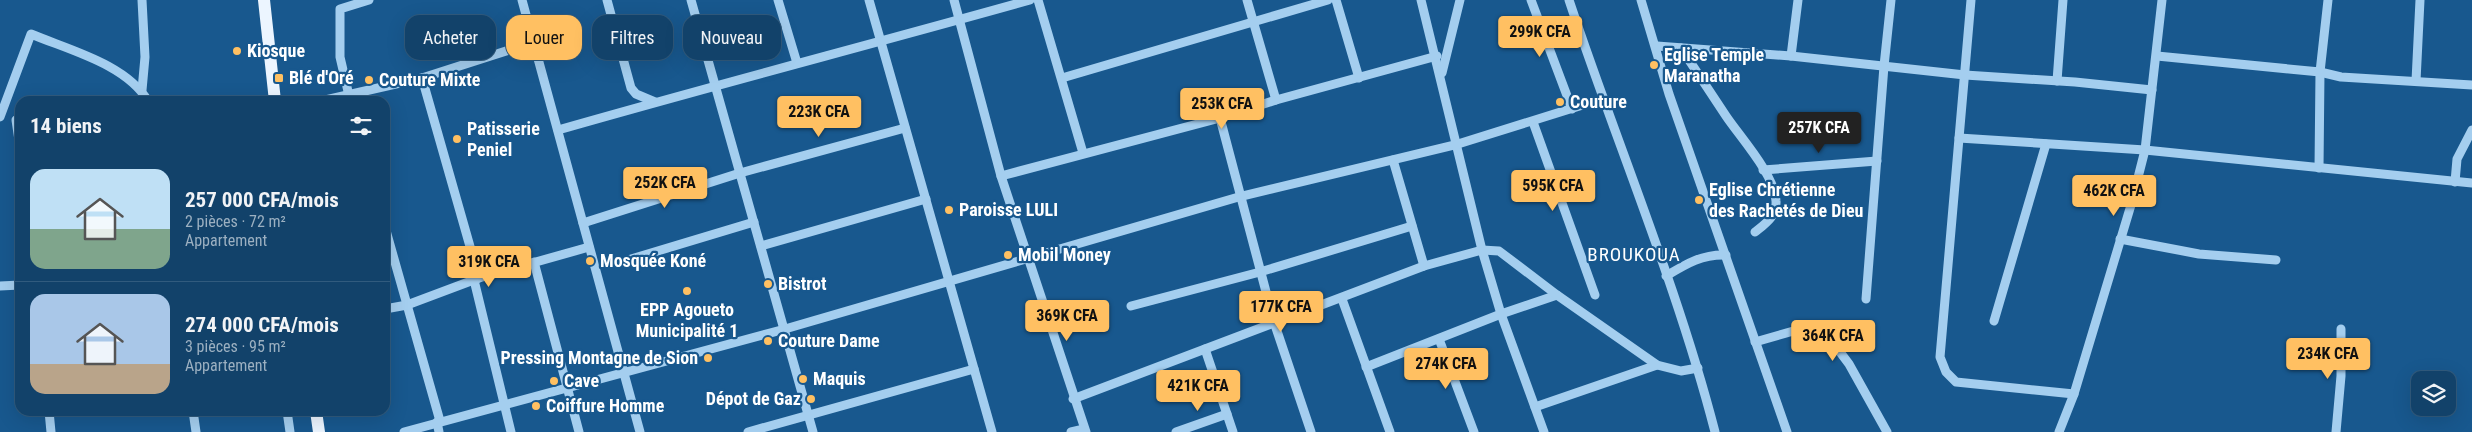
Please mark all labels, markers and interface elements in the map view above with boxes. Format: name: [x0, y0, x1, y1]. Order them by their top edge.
chip: Acheter: [405, 15, 496, 60]
chip: Louer: [506, 15, 582, 60]
chip: Filtres: [592, 15, 673, 60]
chip: Nouveau: [683, 15, 781, 60]
pin: 299K CFA: [1488, 15, 1592, 58]
text: 299K CFA: [1509, 22, 1571, 41]
place label: Kiosque: [247, 40, 305, 61]
place label: Eglise Temple Maranatha: [1664, 44, 1765, 86]
marker: Kiosque: [231, 45, 243, 57]
marker: Eglise Temple Maranatha: [1648, 59, 1660, 71]
place label: Blé d'Oré: [289, 67, 354, 88]
place label: Couture Mixte: [379, 69, 481, 90]
marker: Blé d'Oré: [273, 72, 285, 84]
marker: Couture Mixte: [363, 74, 375, 86]
pin: 253K CFA: [1170, 88, 1274, 130]
place label: Couture: [1570, 91, 1627, 112]
text: 253K CFA: [1191, 94, 1253, 113]
pin: 223K CFA: [767, 96, 871, 138]
marker: Couture: [1554, 96, 1566, 108]
text: 223K CFA: [788, 102, 850, 121]
icon: filters: [347, 112, 375, 140]
pin: 257K CFA: [1767, 112, 1871, 154]
text: 14 biens: [30, 114, 102, 138]
place label: Patisserie Peniel: [467, 118, 540, 160]
text: 257K CFA: [1788, 118, 1850, 137]
marker: Patisserie Peniel: [451, 133, 463, 145]
pin: 252K CFA: [613, 166, 717, 209]
pin: 595K CFA: [1501, 170, 1605, 212]
text: 252K CFA: [634, 173, 696, 192]
pin: 462K CFA: [2062, 174, 2166, 217]
text: 595K CFA: [1522, 176, 1584, 195]
place label: Eglise Chrétienne des Rachetés de Dieu: [1709, 179, 1863, 221]
text: 462K CFA: [2083, 181, 2145, 200]
text: 257 000 CFA/mois: [185, 188, 339, 212]
icon: home: [70, 189, 130, 249]
marker: Eglise Chrétienne des Rachetés de Dieu: [1693, 194, 1705, 206]
place label: Paroisse LULI: [959, 199, 1058, 220]
marker: Paroisse LULI: [943, 204, 955, 216]
text: 2 pièces · 72 m²: [185, 212, 286, 231]
text: Appartement: [185, 231, 267, 250]
district label: BROUKOUA: [1587, 243, 1681, 266]
place label: Mobil Money: [1018, 244, 1111, 265]
pin: 319K CFA: [437, 246, 541, 288]
marker: Mobil Money: [1002, 249, 1014, 261]
place label: Mosquée Koné: [600, 250, 706, 271]
text: 319K CFA: [458, 252, 520, 271]
marker: Mosquée Koné: [584, 255, 596, 267]
place label: Bistrot: [778, 273, 827, 294]
marker: Bistrot: [762, 278, 774, 290]
marker: EPP Agoueto Municipalité 1: [681, 285, 693, 297]
pin: 177K CFA: [1229, 290, 1333, 333]
text: 177K CFA: [1250, 297, 1312, 316]
place label: EPP Agoueto Municipalité 1: [636, 299, 738, 341]
pin: 369K CFA: [1015, 300, 1119, 342]
text: 369K CFA: [1036, 306, 1098, 325]
text: 274 000 CFA/mois: [185, 313, 339, 337]
icon: home: [70, 314, 130, 374]
pin: 364K CFA: [1781, 320, 1885, 362]
text: 364K CFA: [1802, 326, 1864, 345]
place label: Couture Dame: [778, 330, 880, 351]
marker: Couture Dame: [762, 335, 774, 347]
text: 3 pièces · 95 m²: [185, 337, 286, 356]
pin: 234K CFA: [2276, 338, 2380, 380]
text: 234K CFA: [2297, 344, 2359, 363]
place label: Pressing Montagne de Sion: [501, 347, 698, 368]
pin: 274K CFA: [1394, 348, 1498, 390]
marker: Pressing Montagne de Sion: [702, 352, 714, 364]
text: 274K CFA: [1415, 354, 1477, 373]
text: Appartement: [185, 356, 267, 375]
place label: Maquis: [813, 368, 866, 389]
place label: Cave: [564, 370, 600, 391]
pin: 421K CFA: [1146, 370, 1250, 412]
map controls: [2411, 371, 2456, 416]
button: layers: [2411, 371, 2456, 416]
marker: Maquis: [797, 373, 809, 385]
marker: Cave: [548, 375, 560, 387]
text: 421K CFA: [1167, 376, 1229, 395]
place label: Dépot de Gaz: [706, 388, 801, 409]
marker: Dépot de Gaz: [805, 393, 817, 405]
place label: Coiffure Homme: [546, 395, 665, 416]
marker: Coiffure Homme: [530, 400, 542, 412]

